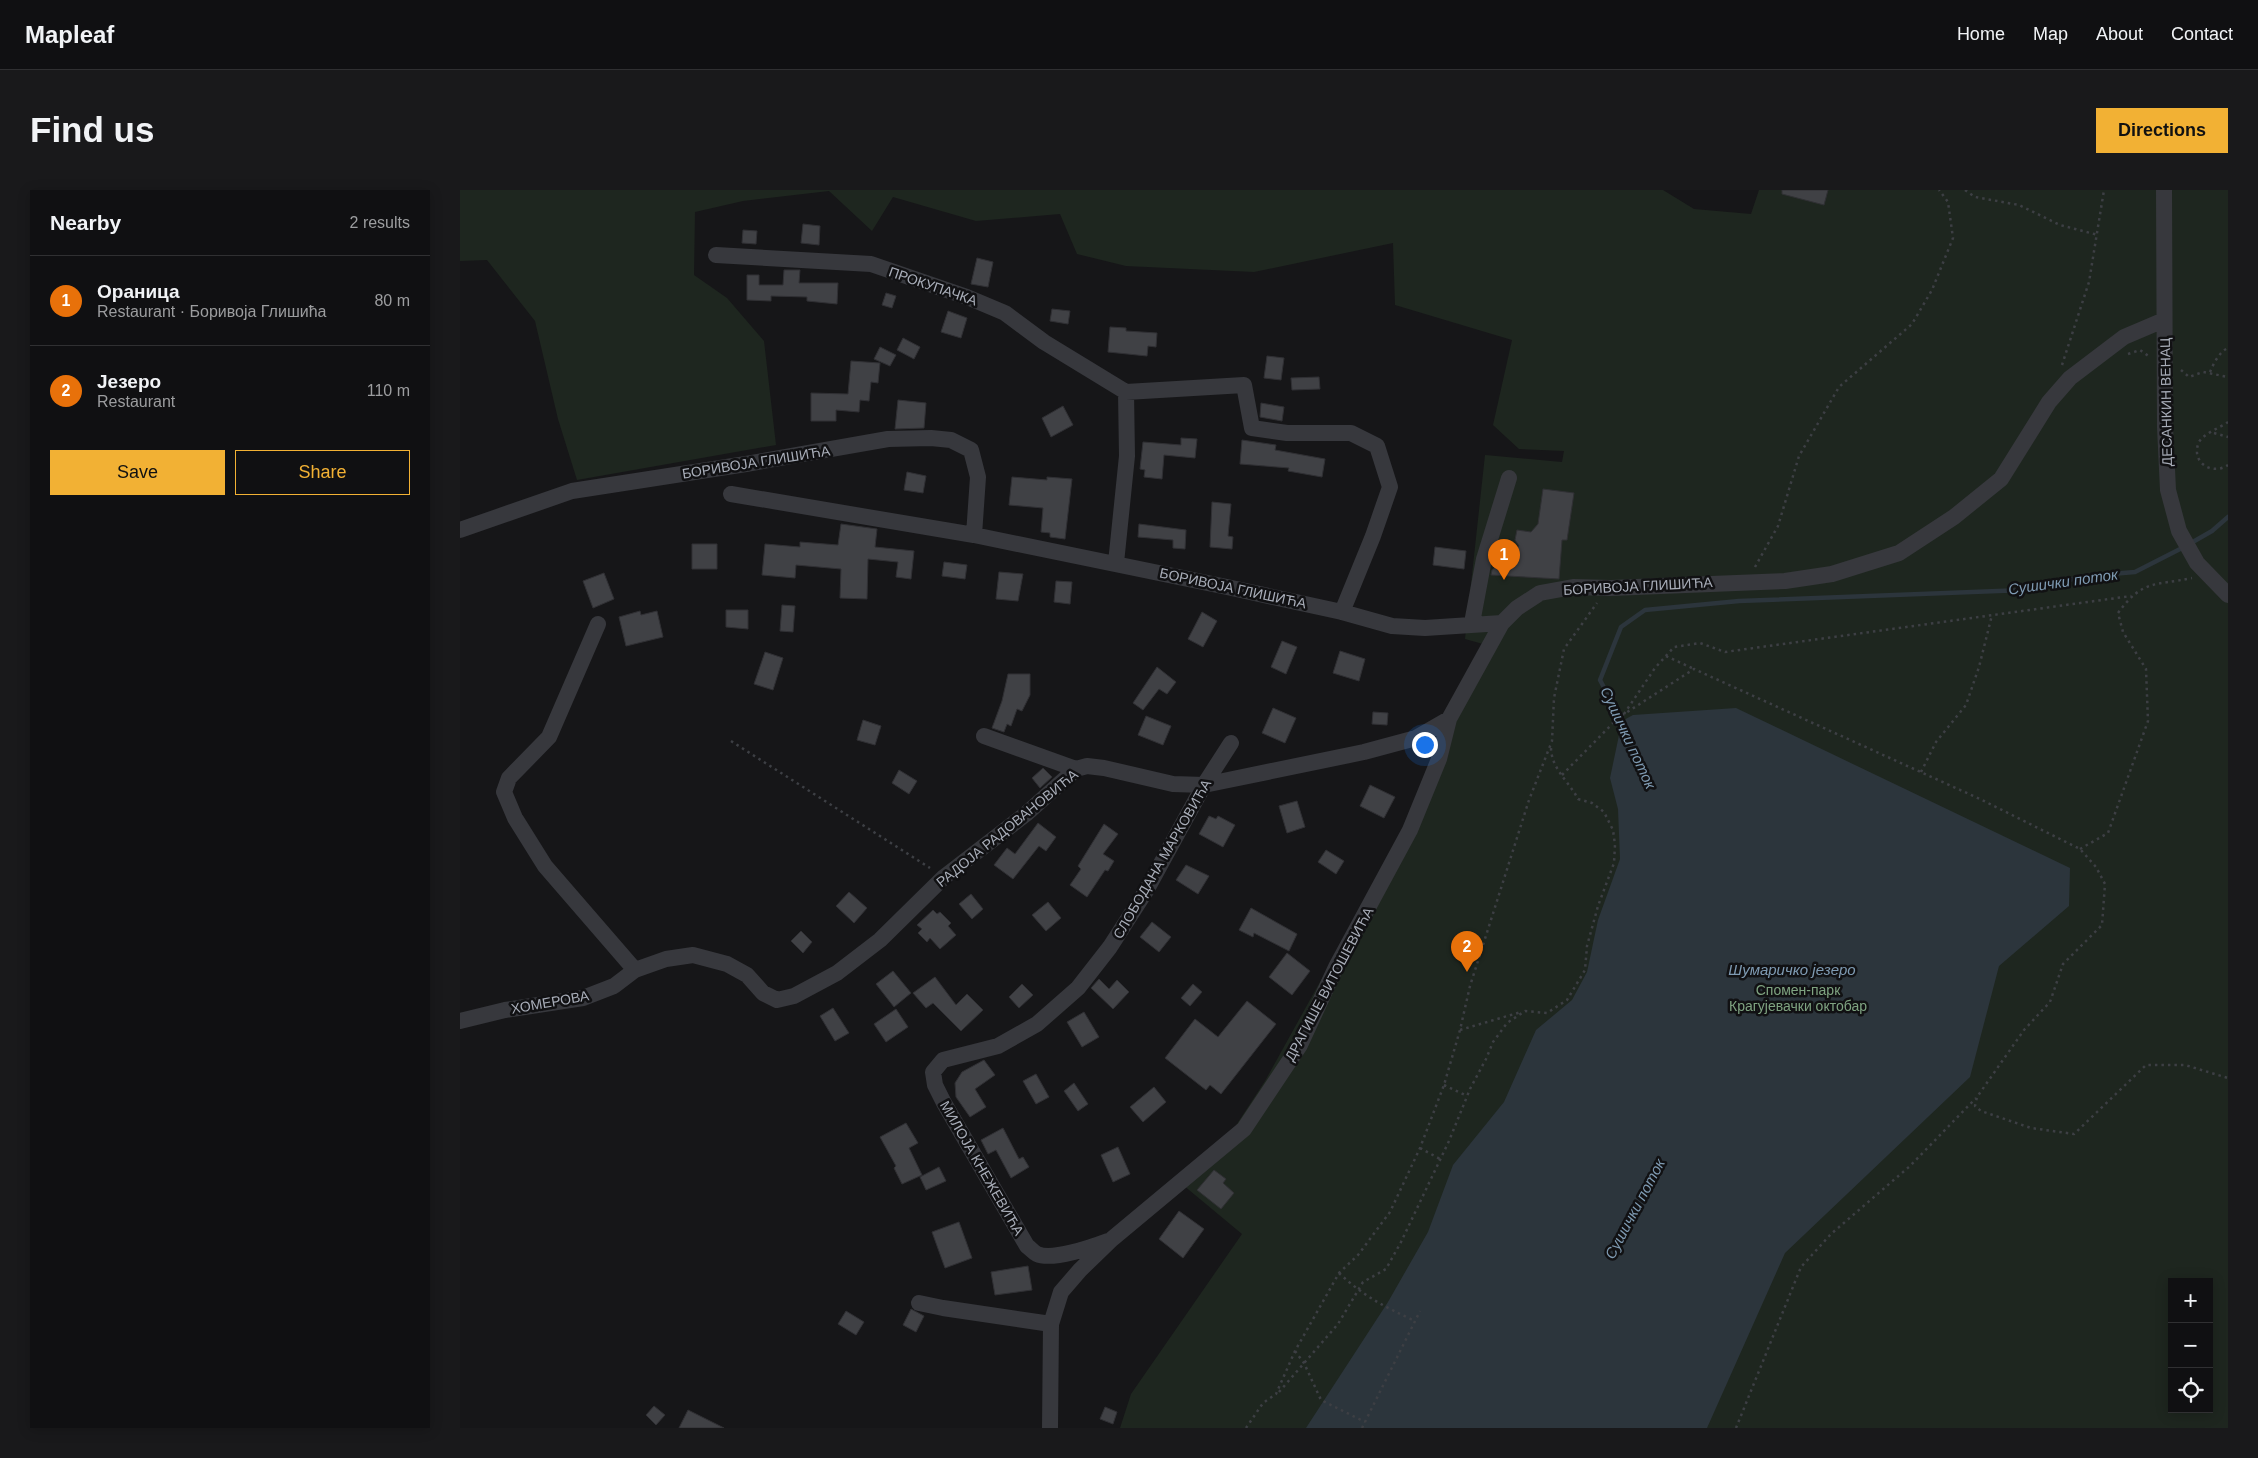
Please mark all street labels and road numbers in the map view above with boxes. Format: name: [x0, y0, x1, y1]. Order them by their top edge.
street label: ПРОКУПАЧКА: [887, 263, 980, 309]
street label: ДЕСАНКИН ВЕНАЦ: [2157, 337, 2175, 467]
street label: БОРИВОЈА ГЛИШИЋА: [681, 442, 832, 482]
street label: БОРИВОЈА ГЛИШИЋА: [1158, 565, 1308, 612]
street label: БОРИВОЈА ГЛИШИЋА: [1563, 574, 1714, 598]
street label: РАДОЈА РАДОВАНОВИЋА: [933, 766, 1081, 890]
street label: СЛОБОДАНА МАРКОВИЋА: [1110, 776, 1215, 942]
street label: ДРАГИШЕ ВИТОШЕВИЋА: [1282, 904, 1377, 1064]
street label: ХОМЕРОВА: [510, 987, 591, 1017]
street label: МИЛОЈА КНЕЖЕВИЋА: [937, 1098, 1027, 1239]

